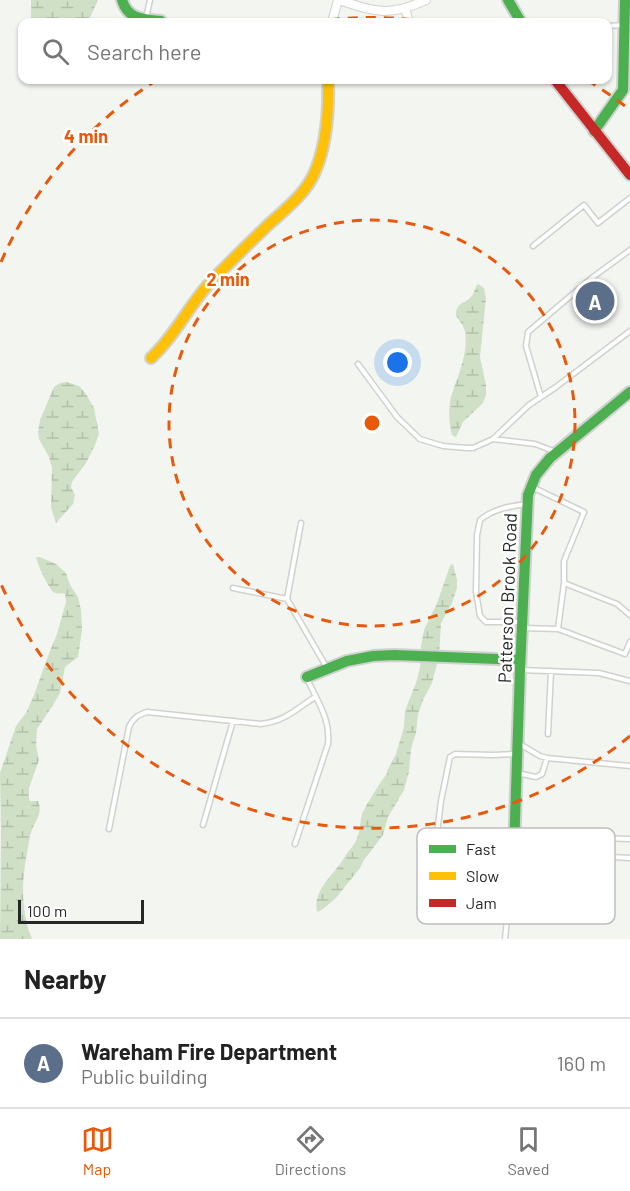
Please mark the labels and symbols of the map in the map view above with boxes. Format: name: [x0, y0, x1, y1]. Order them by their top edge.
text: 4 min: [64, 125, 108, 147]
text: 2 min: [206, 268, 250, 290]
pin: A: [576, 278, 614, 324]
your location: [383, 348, 412, 377]
centre of rings: [362, 413, 382, 433]
street label: Patterson Brook Road: [493, 513, 521, 683]
legend: [417, 828, 615, 924]
text: Fast: [466, 839, 496, 858]
text: Slow: [466, 866, 499, 885]
text: Jam: [466, 893, 497, 912]
scale bar: [18, 897, 144, 924]

